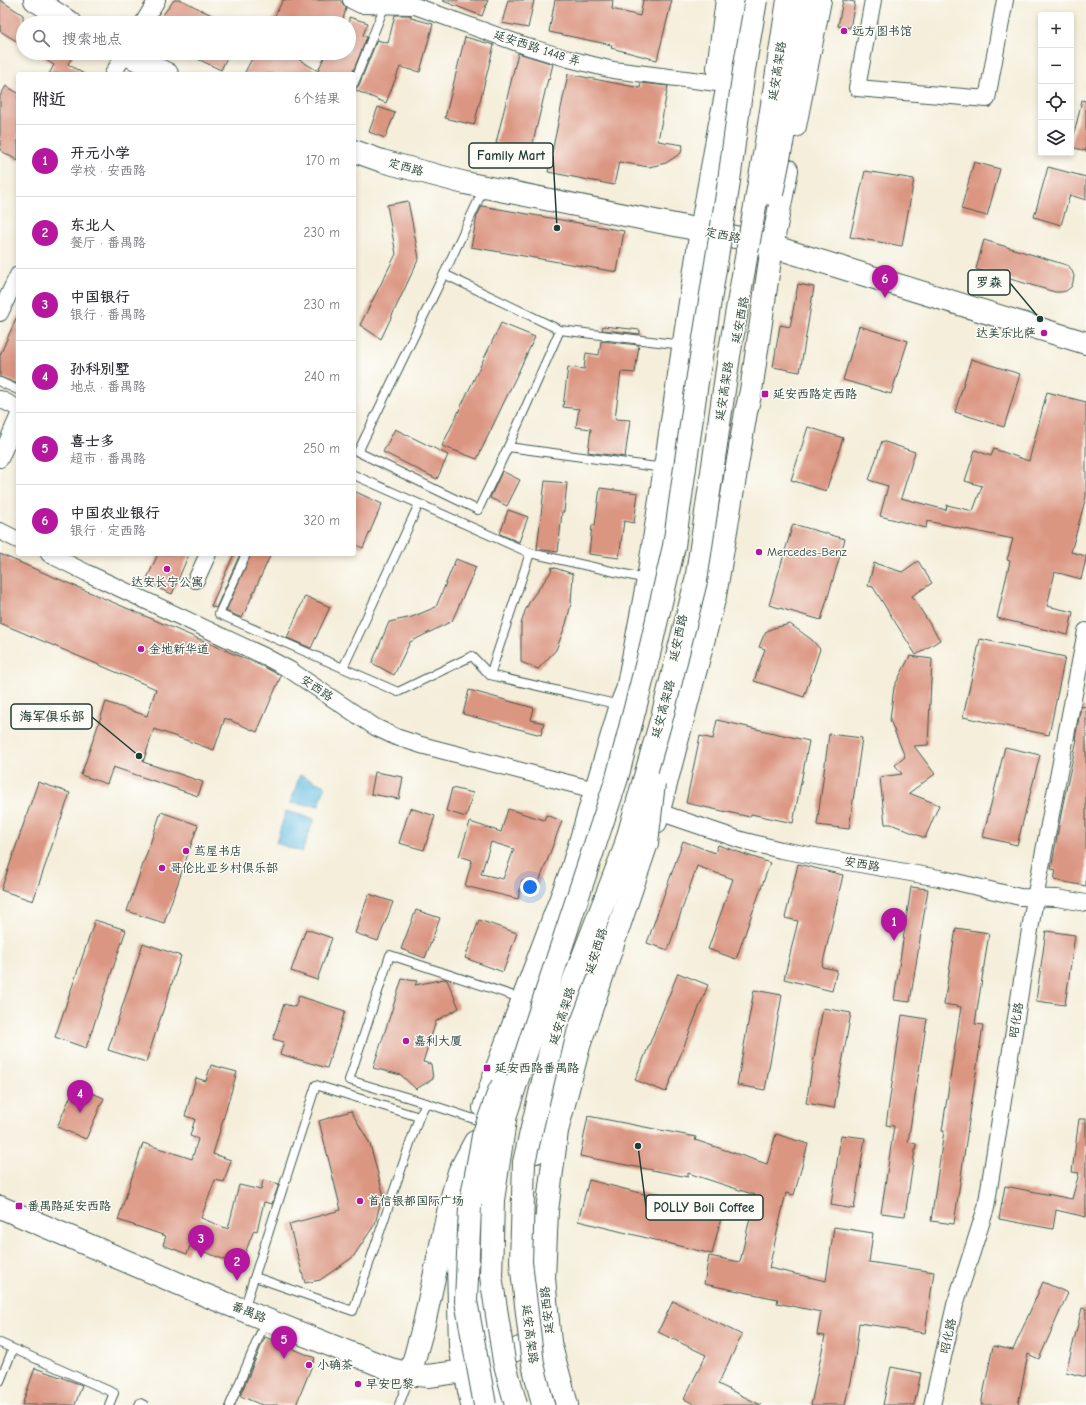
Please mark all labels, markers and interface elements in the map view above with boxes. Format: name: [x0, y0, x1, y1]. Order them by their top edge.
map controls: [1038, 12, 1074, 156]
button: +: [1038, 12, 1074, 48]
search box: [16, 16, 356, 60]
place label: 远方图书馆: [852, 24, 912, 38]
marker: 远方图书馆: [839, 26, 849, 36]
icon: search: [30, 27, 52, 49]
street label: 延安西路 1448 弄: [492, 27, 582, 69]
text: 搜索地点: [62, 30, 122, 48]
street label: 延安高架路: [765, 40, 789, 102]
button: −: [1038, 48, 1074, 84]
button: locate: [1038, 84, 1074, 120]
text: 附近: [32, 90, 66, 109]
text: 6个结果: [294, 91, 340, 106]
button: layers: [1038, 120, 1074, 156]
callout: Family Mart: [469, 143, 553, 168]
text: 开元小学: [70, 144, 130, 162]
text: Family Mart: [477, 148, 546, 163]
text: 1: [42, 153, 48, 168]
text: 170 m: [306, 153, 340, 168]
street label: 定西路: [387, 156, 425, 178]
text: 学校 · 安西路: [70, 163, 146, 178]
text: 东北人: [70, 216, 115, 234]
street label: 定西路: [704, 224, 742, 246]
text: 2: [42, 225, 48, 240]
text: 230 m: [304, 225, 340, 240]
text: 餐厅 · 番禺路: [70, 235, 146, 250]
pin: 6: [872, 265, 898, 298]
callout: 罗森: [968, 270, 1010, 295]
text: 罗森: [976, 275, 1002, 290]
text: 中国银行: [70, 288, 130, 306]
street label: 延安西路: [729, 295, 751, 345]
text: 3: [42, 297, 48, 312]
text: 230 m: [304, 297, 340, 312]
text: 银行 · 番禺路: [70, 307, 146, 322]
place label: 达美乐比萨: [976, 326, 1036, 340]
marker: 达美乐比萨: [1039, 328, 1049, 338]
text: 孙科别墅: [70, 360, 130, 378]
street label: 延安高架路: [712, 360, 736, 422]
text: 4: [42, 369, 48, 384]
text: 240 m: [304, 369, 340, 384]
text: 地点 · 番禺路: [70, 379, 146, 394]
place label: 延安西路定西路: [773, 387, 857, 401]
marker: 延安西路定西路: [760, 389, 770, 399]
text: 喜士多: [70, 432, 115, 450]
text: 5: [42, 441, 48, 456]
text: 250 m: [303, 441, 340, 456]
text: 超市 · 番禺路: [70, 451, 146, 466]
text: 中国农业银行: [70, 504, 160, 522]
text: 6: [42, 513, 48, 528]
text: 320 m: [304, 513, 340, 528]
text: 银行 · 定西路: [70, 523, 146, 538]
place label: Mercedes-Benz: [767, 545, 848, 559]
marker: Mercedes-Benz: [754, 547, 764, 557]
marker: 达安长宁公寓: [162, 564, 172, 574]
place label: 达安长宁公寓: [131, 575, 203, 589]
street label: 延安西路: [666, 613, 690, 663]
place label: 金地新华道: [149, 642, 209, 656]
marker: 金地新华道: [136, 644, 146, 654]
street label: 安西路: [298, 672, 336, 704]
street label: 延安高架路: [648, 678, 678, 740]
callout: 海军俱乐部: [11, 704, 92, 729]
text: 海军俱乐部: [19, 709, 85, 724]
place label: 茑屋书店: [194, 844, 242, 858]
marker: 茑屋书店: [181, 846, 191, 856]
street label: 安西路: [843, 854, 881, 874]
place label: 哥伦比亚乡村俱乐部: [170, 861, 278, 875]
marker: 哥伦比亚乡村俱乐部: [157, 863, 167, 873]
your location: [520, 877, 540, 897]
pin: 1: [881, 908, 907, 941]
street label: 延安西路: [582, 926, 610, 976]
street label: 延安高架路: [546, 985, 578, 1047]
street label: 昭化路: [1006, 1001, 1026, 1039]
place label: 嘉利大厦: [414, 1034, 462, 1048]
marker: 嘉利大厦: [401, 1036, 411, 1046]
place label: 延安西路番禺路: [495, 1061, 579, 1075]
marker: 延安西路番禺路: [482, 1063, 492, 1073]
pin: 4: [67, 1080, 93, 1113]
place label: 首信银都国际广场: [368, 1194, 464, 1208]
callout: POLLY Boli Coffee: [646, 1195, 763, 1220]
marker: 首信银都国际广场: [355, 1196, 365, 1206]
place label: 番禺路延安西路: [27, 1199, 111, 1213]
text: POLLY Boli Coffee: [654, 1200, 755, 1215]
marker: 番禺路延安西路: [14, 1201, 24, 1211]
pin: 3: [188, 1225, 214, 1258]
pin: 2: [224, 1248, 250, 1281]
street label: 延安西路: [538, 1285, 556, 1335]
street label: 番禺路: [230, 1299, 268, 1325]
street label: 延安高架路: [519, 1303, 541, 1365]
street label: 昭化路: [937, 1317, 959, 1355]
pin: 5: [271, 1326, 297, 1359]
place label: 小确茶: [317, 1358, 353, 1372]
marker: 小确茶: [304, 1360, 314, 1370]
place label: 早安巴黎: [366, 1377, 414, 1391]
marker: 早安巴黎: [353, 1379, 363, 1389]

